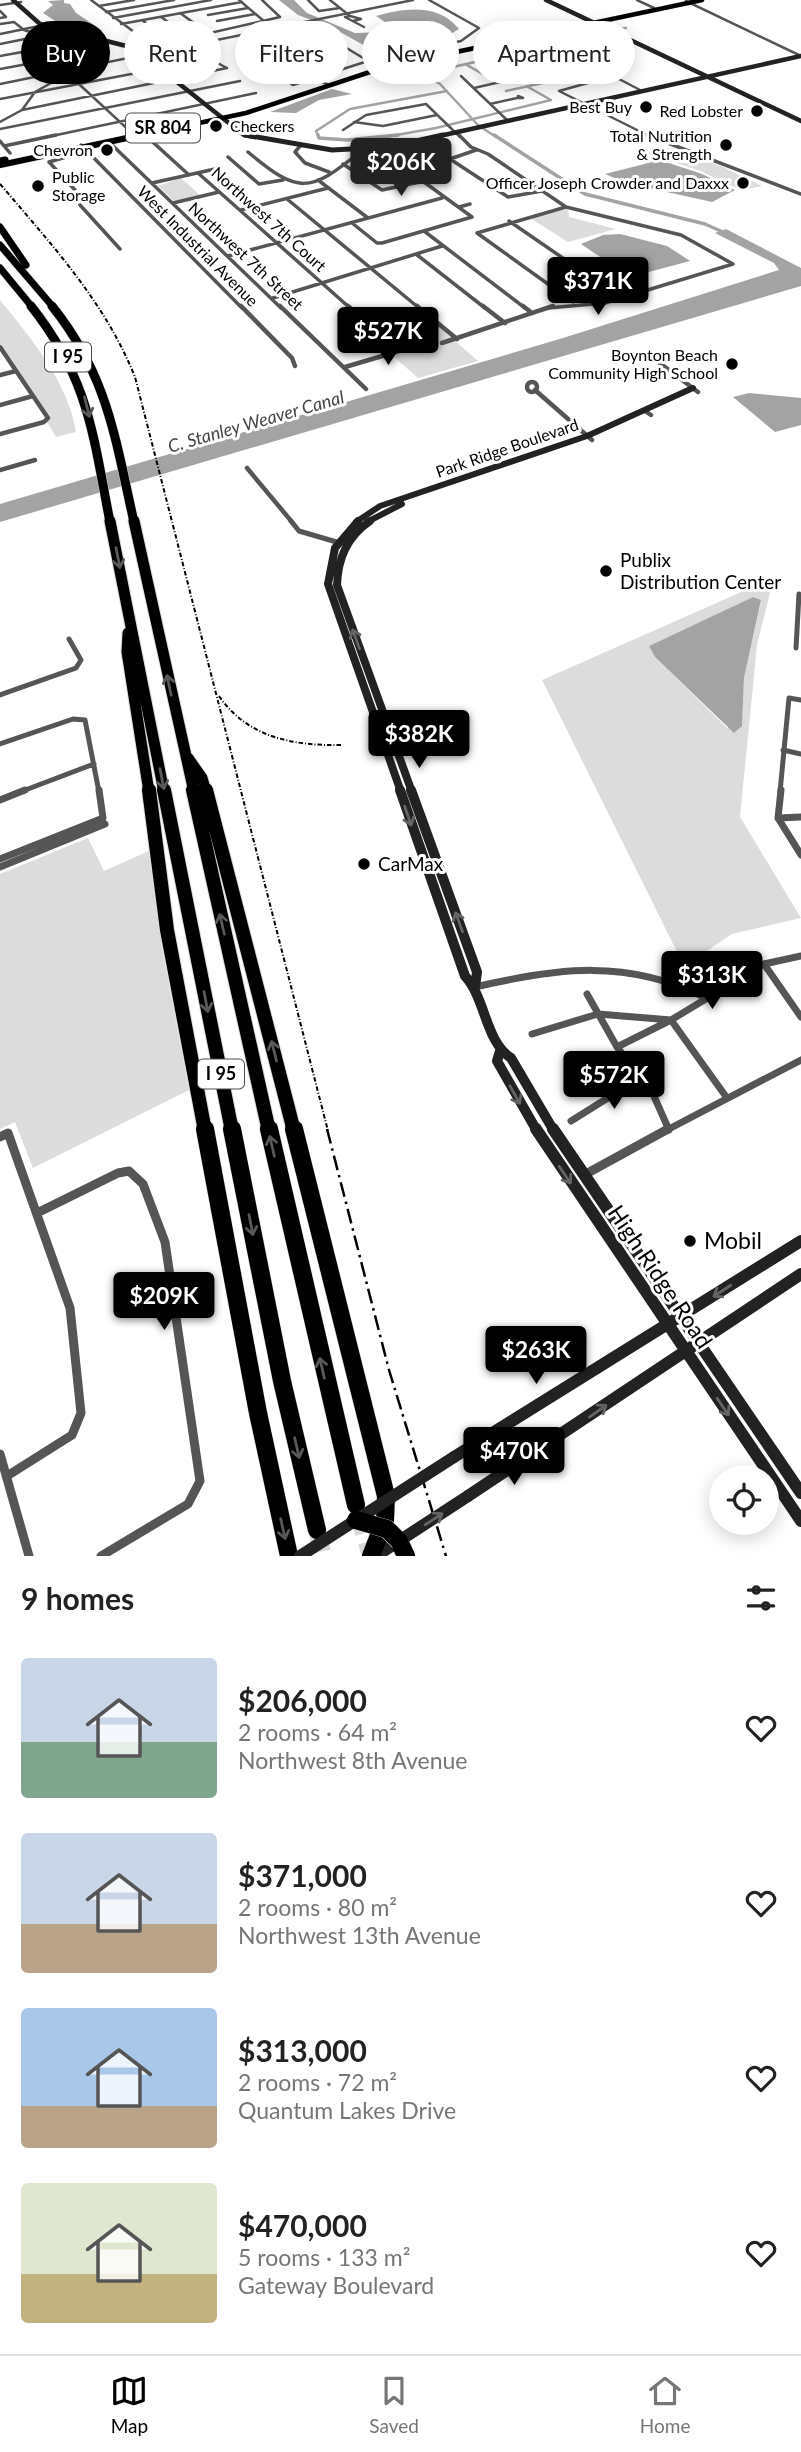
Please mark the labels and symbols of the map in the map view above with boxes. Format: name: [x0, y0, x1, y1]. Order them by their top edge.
place label: Best Buy: [569, 97, 633, 116]
marker: Best Buy: [638, 99, 654, 115]
place label: Red Lobster: [659, 101, 743, 120]
marker: Red Lobster: [749, 103, 765, 119]
road number: SR 804: [126, 113, 200, 142]
place label: Checkers: [230, 116, 295, 135]
marker: Checkers: [208, 118, 224, 134]
place label: Total Nutrition & Strength: [610, 126, 712, 163]
marker: Total Nutrition & Strength: [718, 137, 734, 153]
pin: $206K: [352, 138, 450, 198]
place label: Chevron: [33, 140, 93, 159]
marker: Chevron: [99, 142, 115, 158]
street label: Northwest 7th Court: [208, 162, 331, 275]
place label: Public Storage: [52, 167, 105, 204]
place label: Officer Joseph Crowder and Daxxx: [486, 173, 729, 192]
marker: Officer Joseph Crowder and Daxxx: [735, 175, 751, 191]
marker: Public Storage: [30, 178, 46, 194]
street label: West Industrial Avenue: [134, 181, 263, 310]
street label: Northwest 7th Street: [185, 198, 308, 314]
pin: $371K: [549, 258, 647, 317]
pin: $527K: [339, 308, 437, 367]
road number: I 95: [45, 342, 91, 372]
place label: Boynton Beach Community High School: [548, 345, 718, 382]
marker: Boynton Beach Community High School: [724, 356, 740, 372]
water label: C. Stanley Weaver Canal: [165, 385, 346, 457]
one-way arrow: [81, 396, 94, 418]
street label: Park Ridge Boulevard: [433, 414, 581, 481]
one-way arrow: [111, 546, 125, 569]
place label: Publix Distribution Center: [620, 548, 781, 593]
marker: Publix Distribution Center: [598, 563, 614, 579]
one-way arrow: [349, 628, 361, 650]
one-way arrow: [162, 675, 175, 697]
pin: $382K: [370, 710, 468, 770]
one-way arrow: [155, 767, 169, 790]
one-way arrow: [403, 805, 415, 827]
place label: CarMax: [378, 852, 444, 875]
marker: CarMax: [356, 856, 372, 872]
one-way arrow: [452, 911, 464, 933]
one-way arrow: [215, 913, 228, 936]
pin: $313K: [663, 951, 761, 1011]
one-way arrow: [200, 990, 214, 1013]
one-way arrow: [267, 1040, 280, 1062]
pin: $572K: [565, 1052, 663, 1111]
road number: I 95: [198, 1059, 244, 1088]
one-way arrow: [508, 1085, 522, 1105]
one-way arrow: [264, 1135, 278, 1158]
one-way arrow: [558, 1165, 572, 1184]
street label: High Ridge Road: [603, 1199, 719, 1354]
one-way arrow: [244, 1213, 258, 1236]
place label: Mobil: [704, 1226, 762, 1254]
marker: Mobil: [682, 1233, 698, 1249]
pin: $209K: [115, 1272, 213, 1332]
one-way arrow: [712, 1284, 732, 1298]
pin: $263K: [487, 1326, 585, 1386]
one-way arrow: [314, 1357, 328, 1380]
one-way arrow: [716, 1397, 730, 1416]
one-way arrow: [588, 1404, 607, 1418]
pin: $470K: [465, 1428, 563, 1487]
one-way arrow: [291, 1436, 304, 1459]
one-way arrow: [423, 1511, 443, 1525]
one-way arrow: [277, 1518, 290, 1540]

